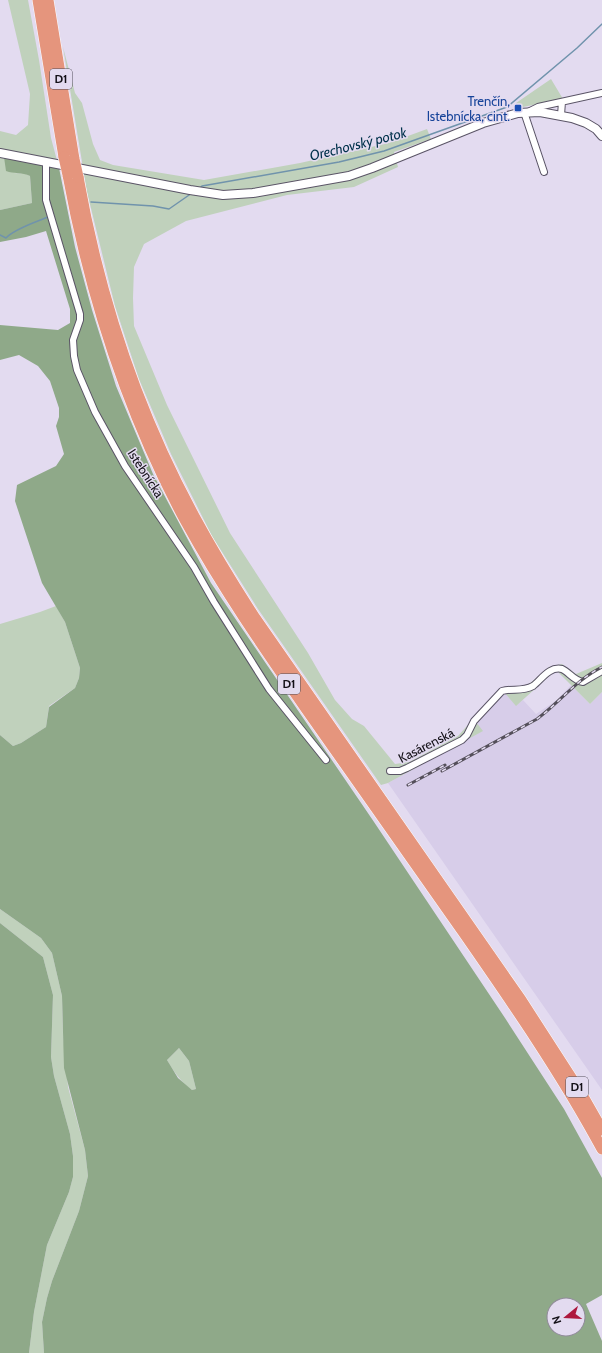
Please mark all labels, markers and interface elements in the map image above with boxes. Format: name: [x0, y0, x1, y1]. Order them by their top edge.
road number: D1: [50, 69, 72, 89]
place label: Trenčín, Istebnícka, cint.: [427, 93, 510, 124]
marker: Trenčín, Istebnícka, cint.: [513, 103, 523, 113]
water label: Orechovský potok: [308, 123, 409, 165]
street label: Istebnícka: [124, 446, 168, 501]
road number: D1: [278, 674, 300, 694]
street label: Kasárenská: [395, 724, 457, 766]
road number: D1: [566, 1077, 588, 1097]
north arrow: [546, 1297, 586, 1337]
text: N: [549, 1314, 564, 1326]

